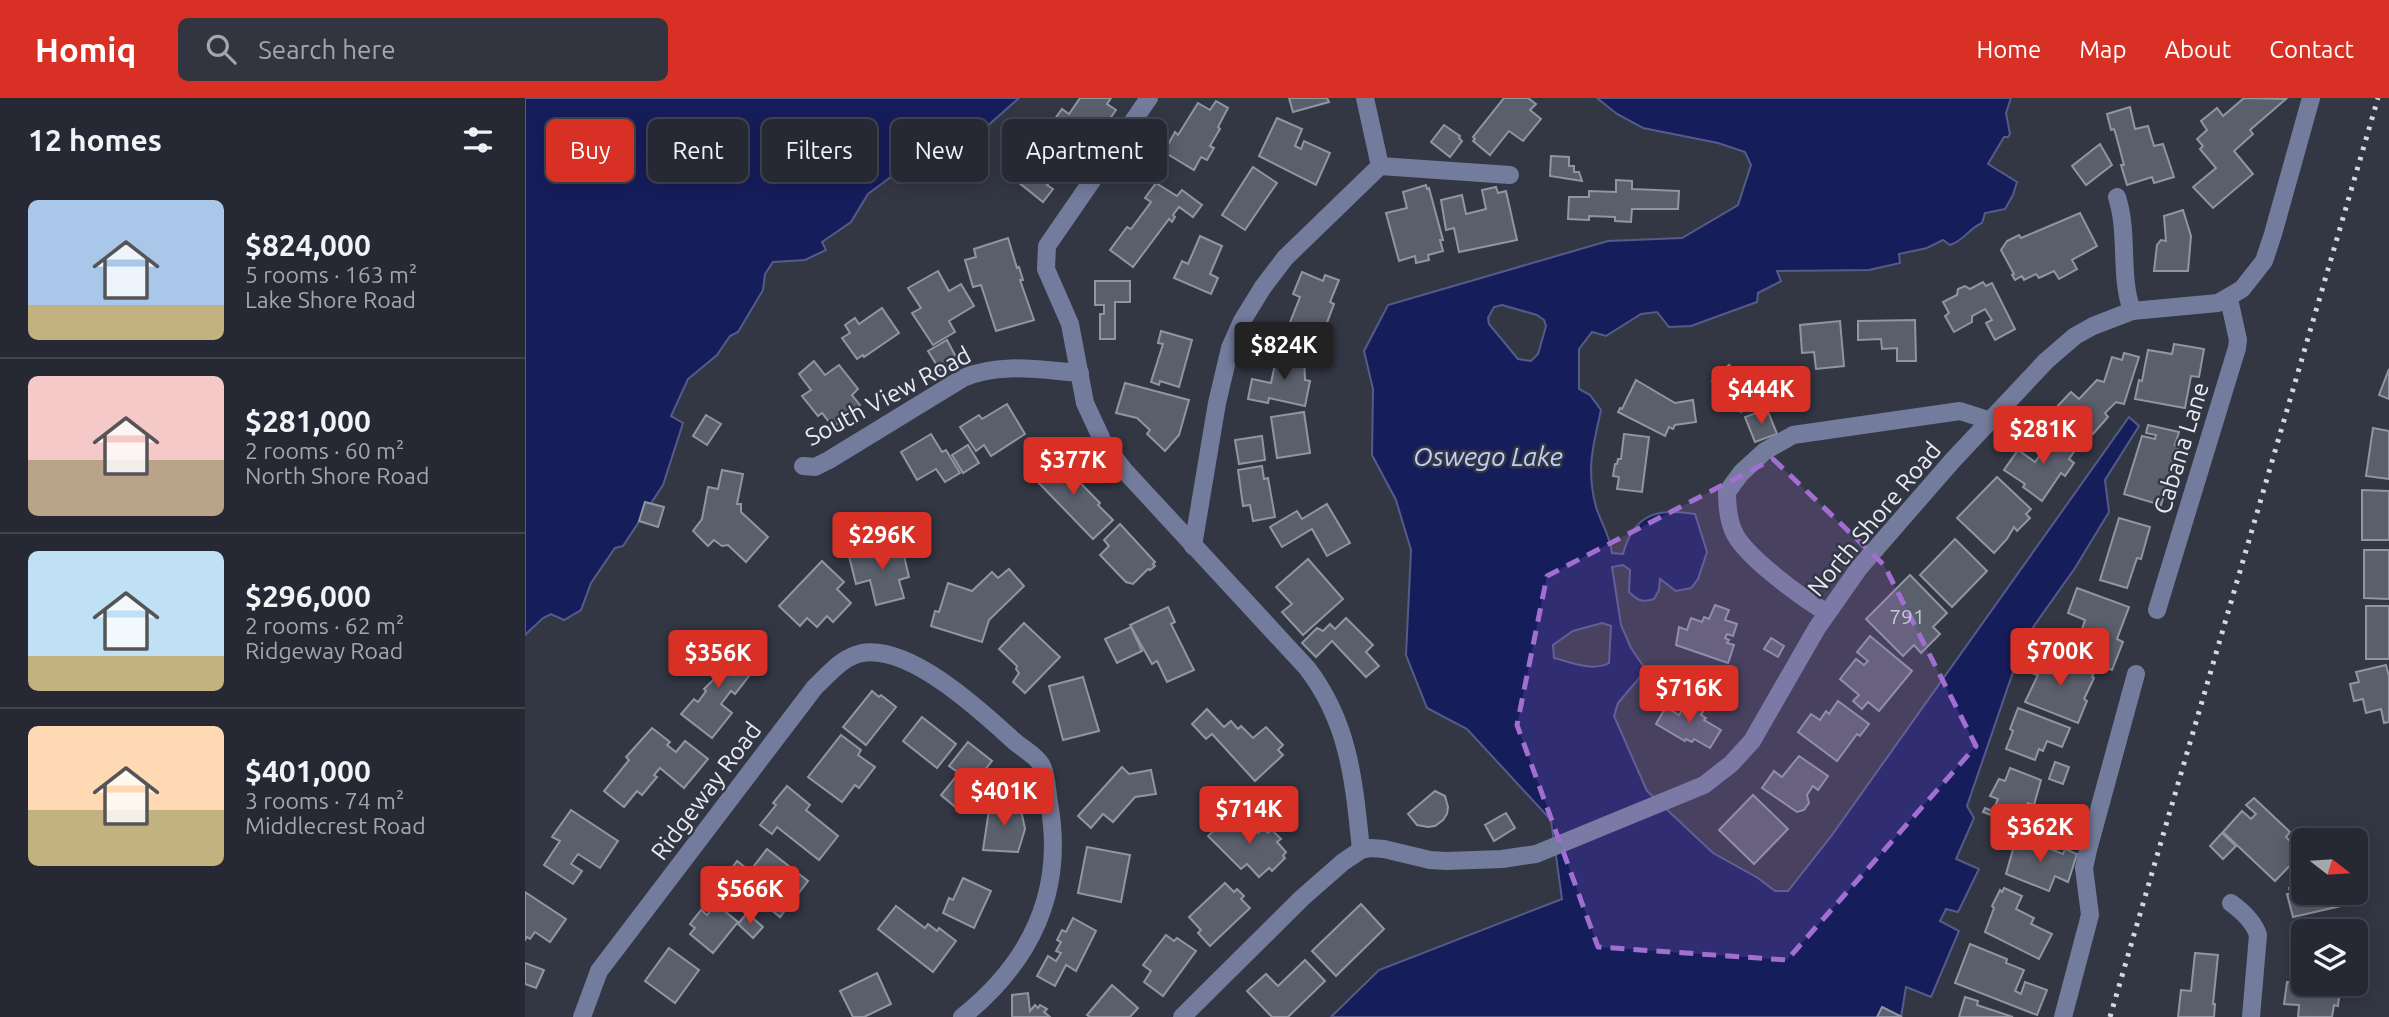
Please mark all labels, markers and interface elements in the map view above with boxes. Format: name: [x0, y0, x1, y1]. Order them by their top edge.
search box: [178, 18, 668, 81]
icon: search: [202, 30, 240, 68]
text: Homiq: [35, 31, 136, 68]
text: Search here: [258, 35, 396, 64]
text: Home: [1976, 36, 2041, 63]
text: Map: [2079, 36, 2126, 63]
text: About: [2164, 36, 2231, 63]
text: Contact: [2269, 36, 2354, 63]
chip: Buy: [546, 119, 634, 182]
chip: Rent: [648, 119, 748, 182]
chip: Filters: [762, 119, 877, 182]
chip: New: [891, 119, 988, 182]
chip: Apartment: [1002, 119, 1167, 182]
icon: filters: [459, 121, 497, 159]
text: 12 homes: [28, 123, 162, 157]
icon: home: [84, 228, 168, 312]
text: $824,000: [245, 228, 371, 262]
text: 5 rooms · 163 m²: [245, 262, 417, 287]
text: Lake Shore Road: [245, 287, 416, 312]
pin: $824K: [1235, 322, 1333, 382]
text: $824K: [1250, 332, 1318, 357]
street label: South View Road: [801, 341, 975, 451]
pin: $444K: [1712, 366, 1810, 426]
text: $444K: [1727, 376, 1795, 401]
street label: Cabana Lane: [2148, 379, 2214, 517]
icon: home: [84, 404, 168, 488]
text: $281,000: [245, 404, 371, 438]
pin: $281K: [1994, 406, 2092, 466]
text: $281K: [2009, 416, 2077, 441]
street label: North Shore Road: [1802, 437, 1946, 601]
text: 2 rooms · 60 m²: [245, 438, 404, 463]
pin: $377K: [1024, 438, 1122, 497]
water label: Oswego Lake: [1413, 442, 1563, 471]
text: $377K: [1039, 447, 1107, 472]
text: North Shore Road: [245, 463, 429, 488]
pin: $296K: [833, 512, 931, 572]
text: $296K: [848, 522, 916, 547]
icon: home: [84, 579, 168, 663]
text: $296,000: [245, 579, 371, 613]
house number: 791: [1889, 604, 1925, 628]
text: 2 rooms · 62 m²: [245, 613, 404, 638]
pin: $700K: [2011, 628, 2109, 688]
pin: $356K: [669, 630, 767, 690]
text: Ridgeway Road: [245, 638, 403, 663]
text: $700K: [2026, 638, 2094, 663]
text: $356K: [684, 640, 752, 665]
pin: $716K: [1640, 666, 1738, 725]
text: $716K: [1655, 675, 1723, 700]
street label: Ridgeway Road: [646, 717, 766, 865]
icon: home: [84, 754, 168, 838]
text: $401,000: [245, 754, 371, 788]
pin: $401K: [955, 768, 1053, 828]
text: $401K: [970, 778, 1038, 803]
pin: $714K: [1200, 786, 1298, 846]
text: 3 rooms · 74 m²: [245, 788, 404, 813]
text: $714K: [1215, 796, 1283, 821]
pin: $362K: [1991, 804, 2089, 864]
text: Middlecrest Road: [245, 813, 426, 838]
text: $362K: [2006, 814, 2074, 839]
north arrow: [2291, 828, 2368, 905]
map controls: [2291, 828, 2368, 996]
pin: $566K: [701, 866, 799, 926]
text: $566K: [716, 876, 784, 901]
button: layers: [2291, 919, 2368, 996]

